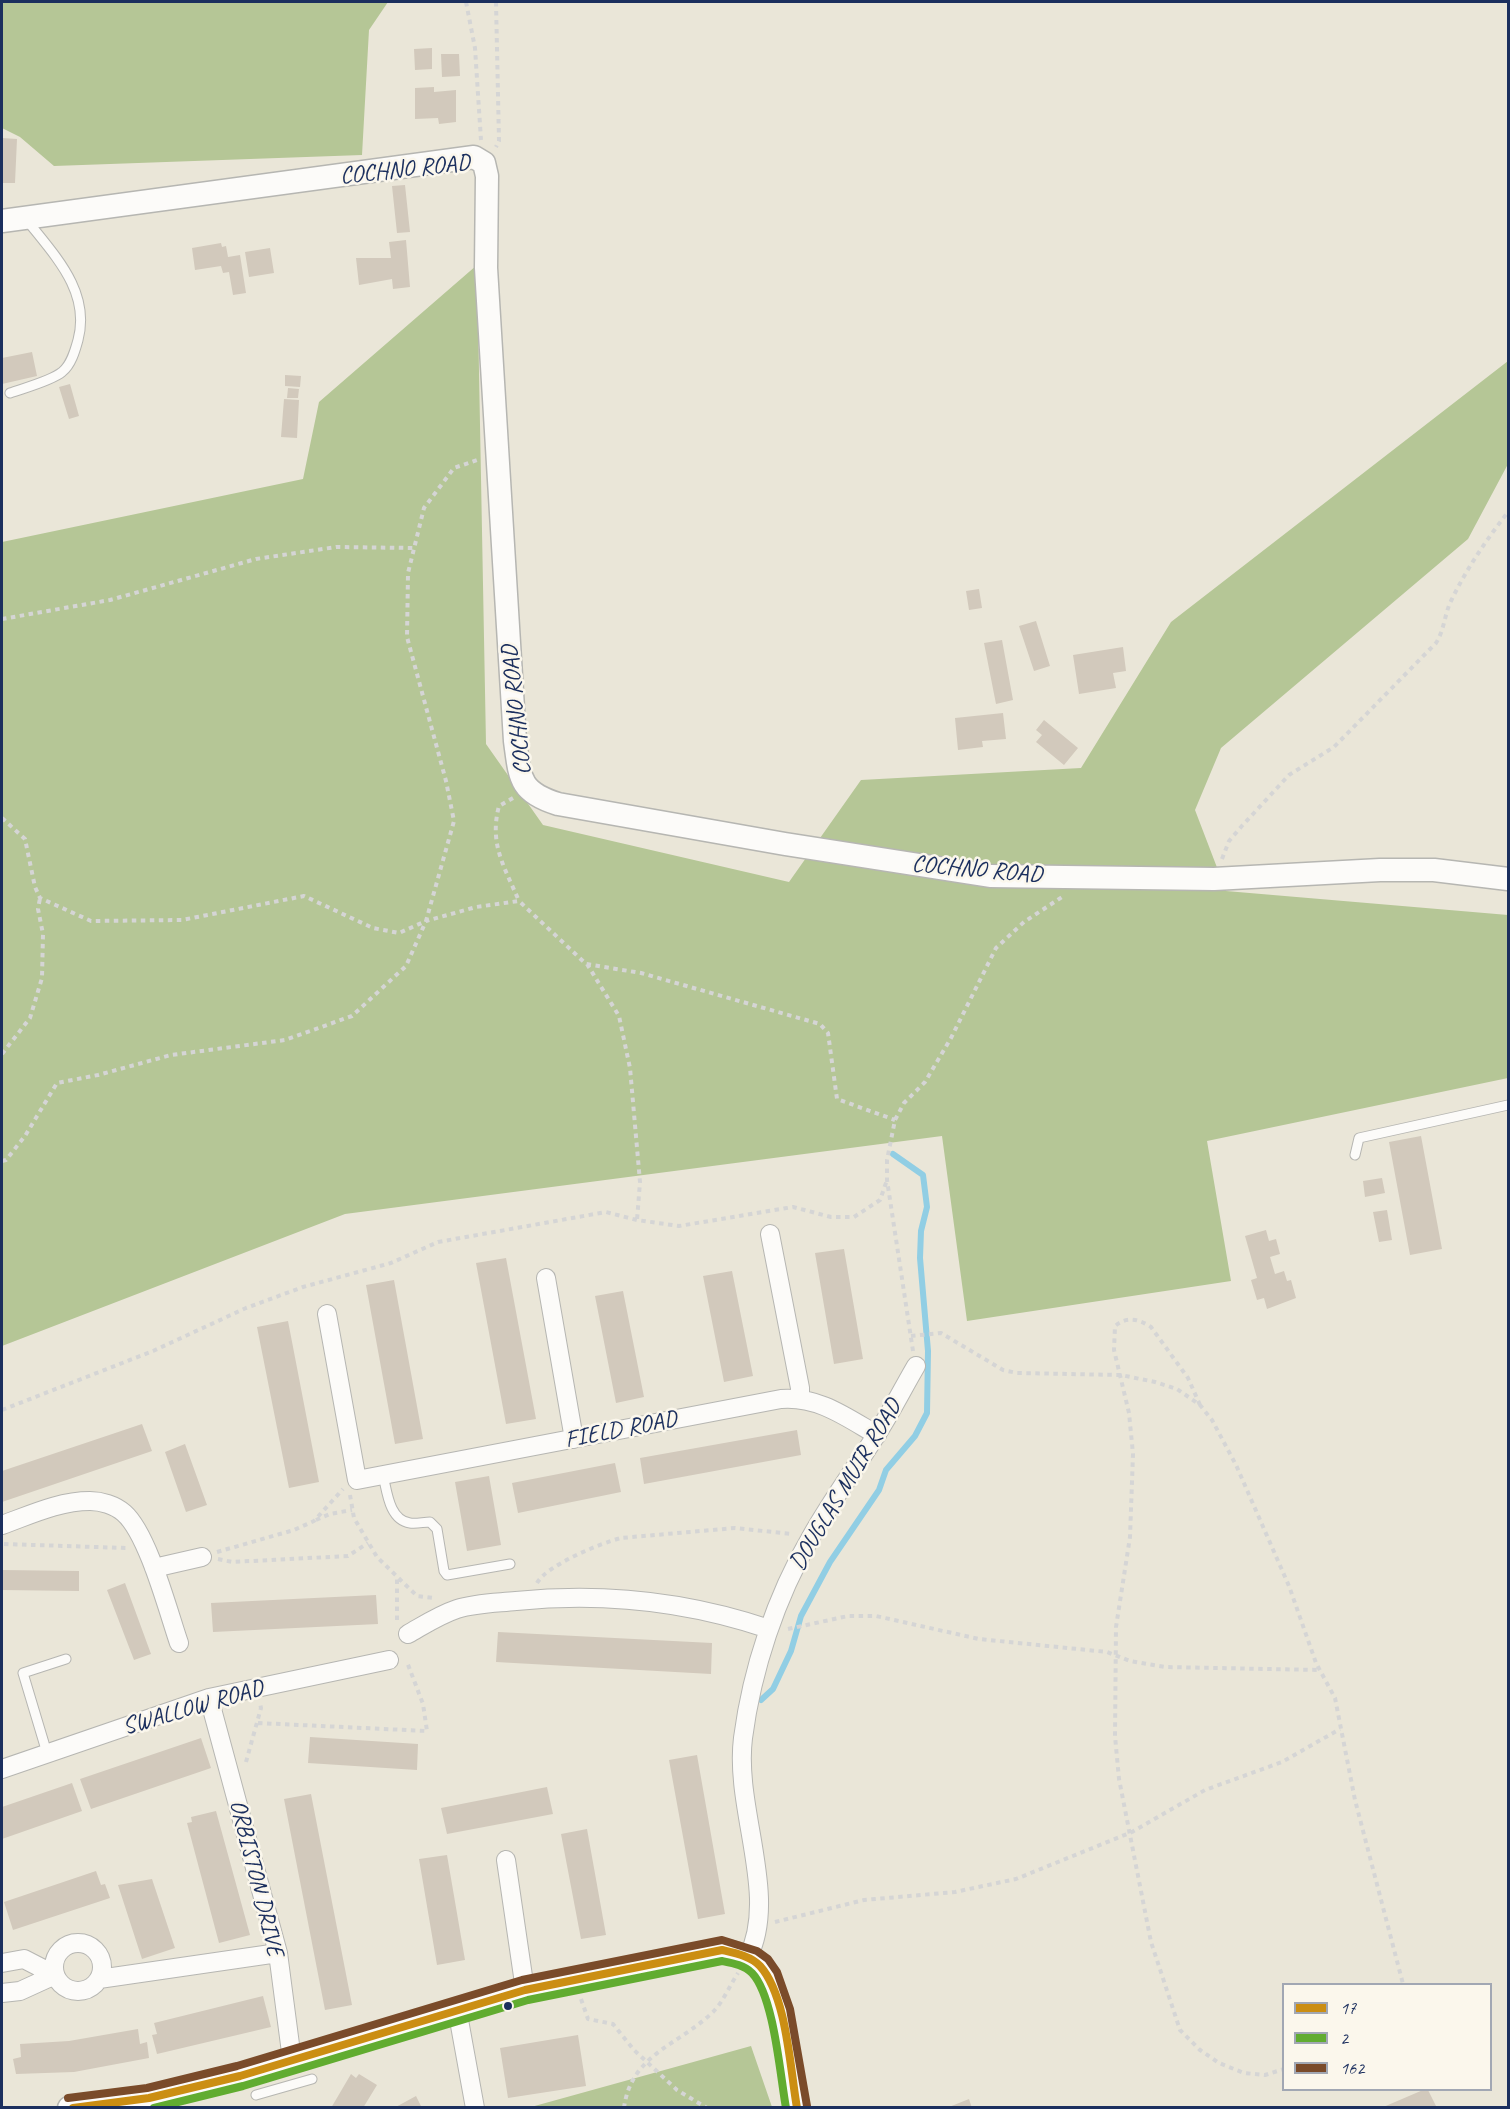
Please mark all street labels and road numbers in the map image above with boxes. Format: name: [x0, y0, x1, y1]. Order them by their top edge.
street label: COCHNO ROAD: [339, 149, 471, 191]
street label: COCHNO ROAD: [496, 644, 538, 776]
street label: COCHNO ROAD: [911, 850, 1043, 890]
street label: DOUGLAS MUIR ROAD: [784, 1394, 908, 1576]
street label: FIELD ROAD: [563, 1405, 679, 1455]
street label: SWALLOW ROAD: [119, 1674, 267, 1742]
street label: ORBISTON DRIVE: [223, 1797, 289, 1959]

